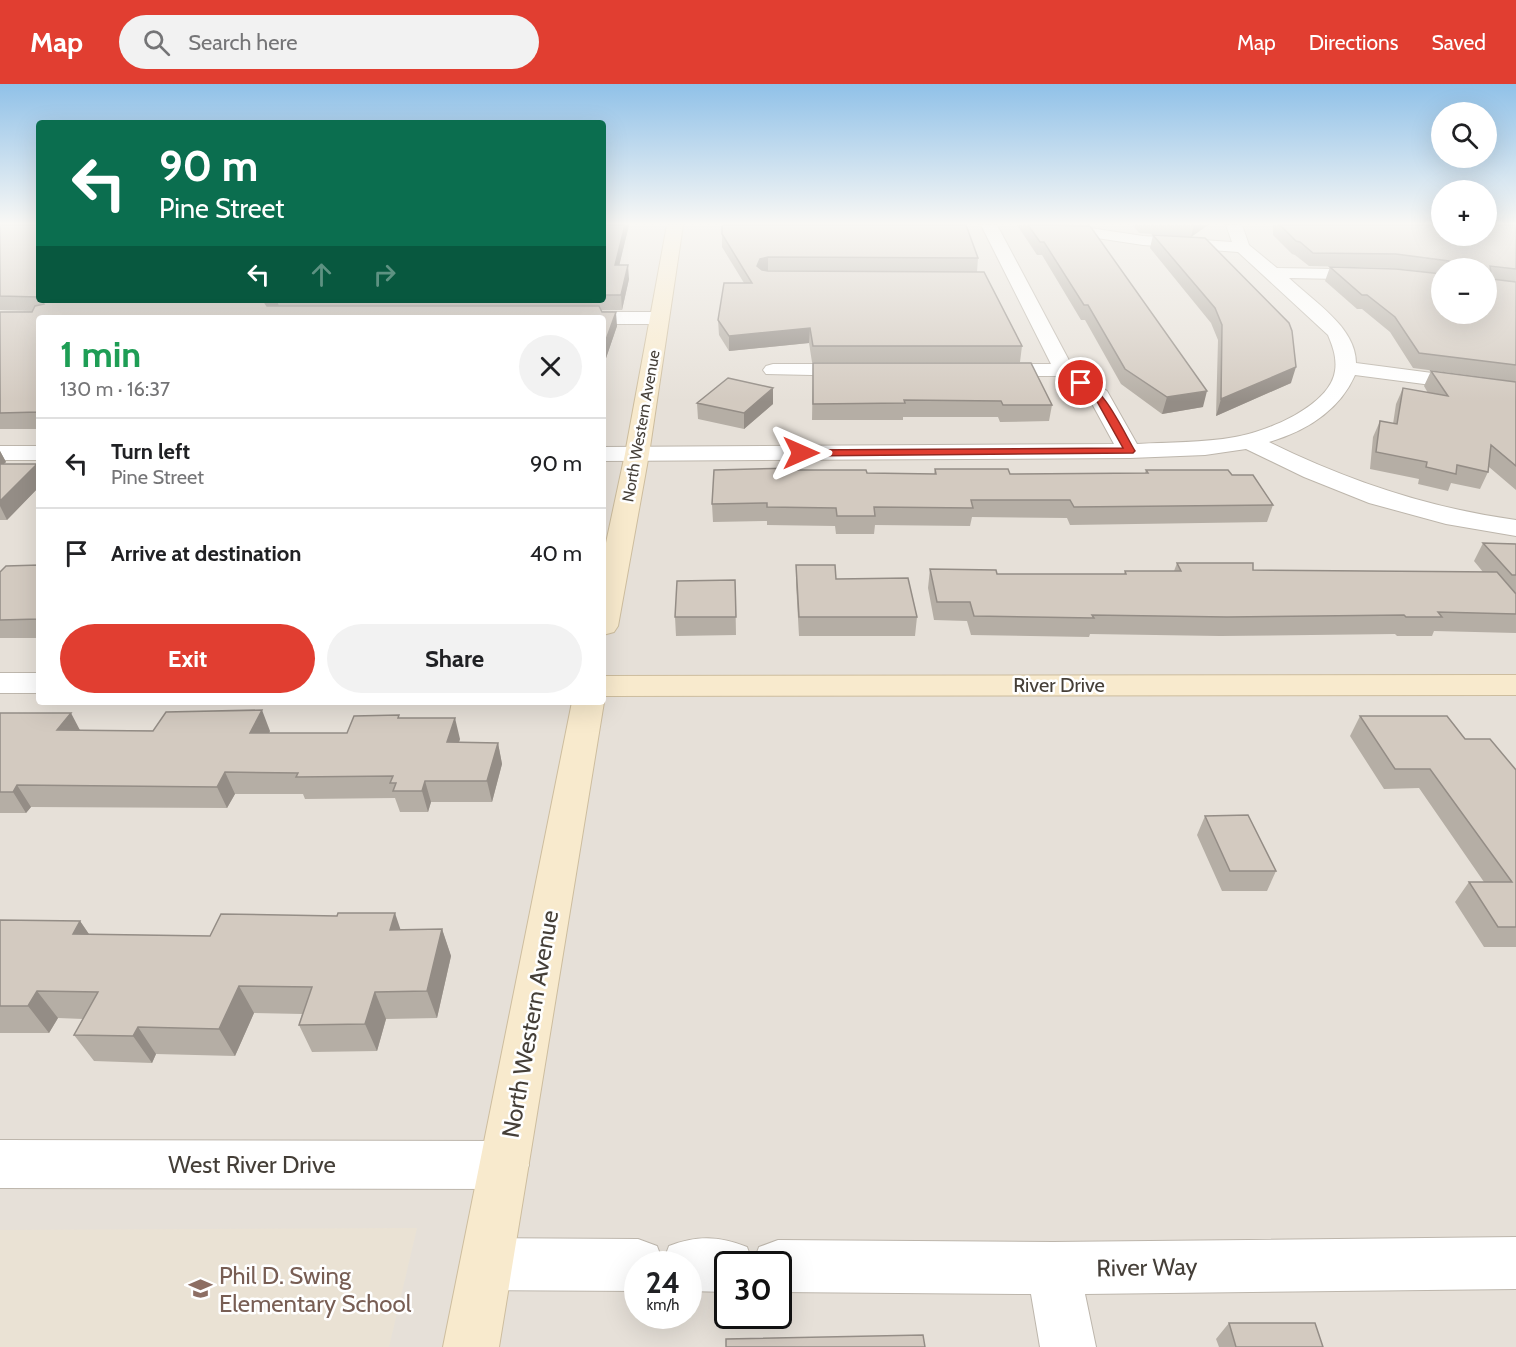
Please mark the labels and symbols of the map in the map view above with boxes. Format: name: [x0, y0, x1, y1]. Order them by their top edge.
street label: North Western Avenue: [618, 349, 664, 503]
pin: [1055, 357, 1106, 408]
position arrow: [769, 421, 833, 485]
street label: River Drive: [1013, 673, 1105, 697]
street label: North Western Avenue: [496, 908, 564, 1140]
street label: West River Drive: [168, 1150, 336, 1179]
speed limit sign: 30: [714, 1251, 792, 1329]
street label: River Way: [1096, 1252, 1198, 1282]
place label: Phil D. Swing Elementary School: [219, 1261, 412, 1318]
school or university icon: Phil D. Swing Elementary School: [188, 1276, 214, 1302]

